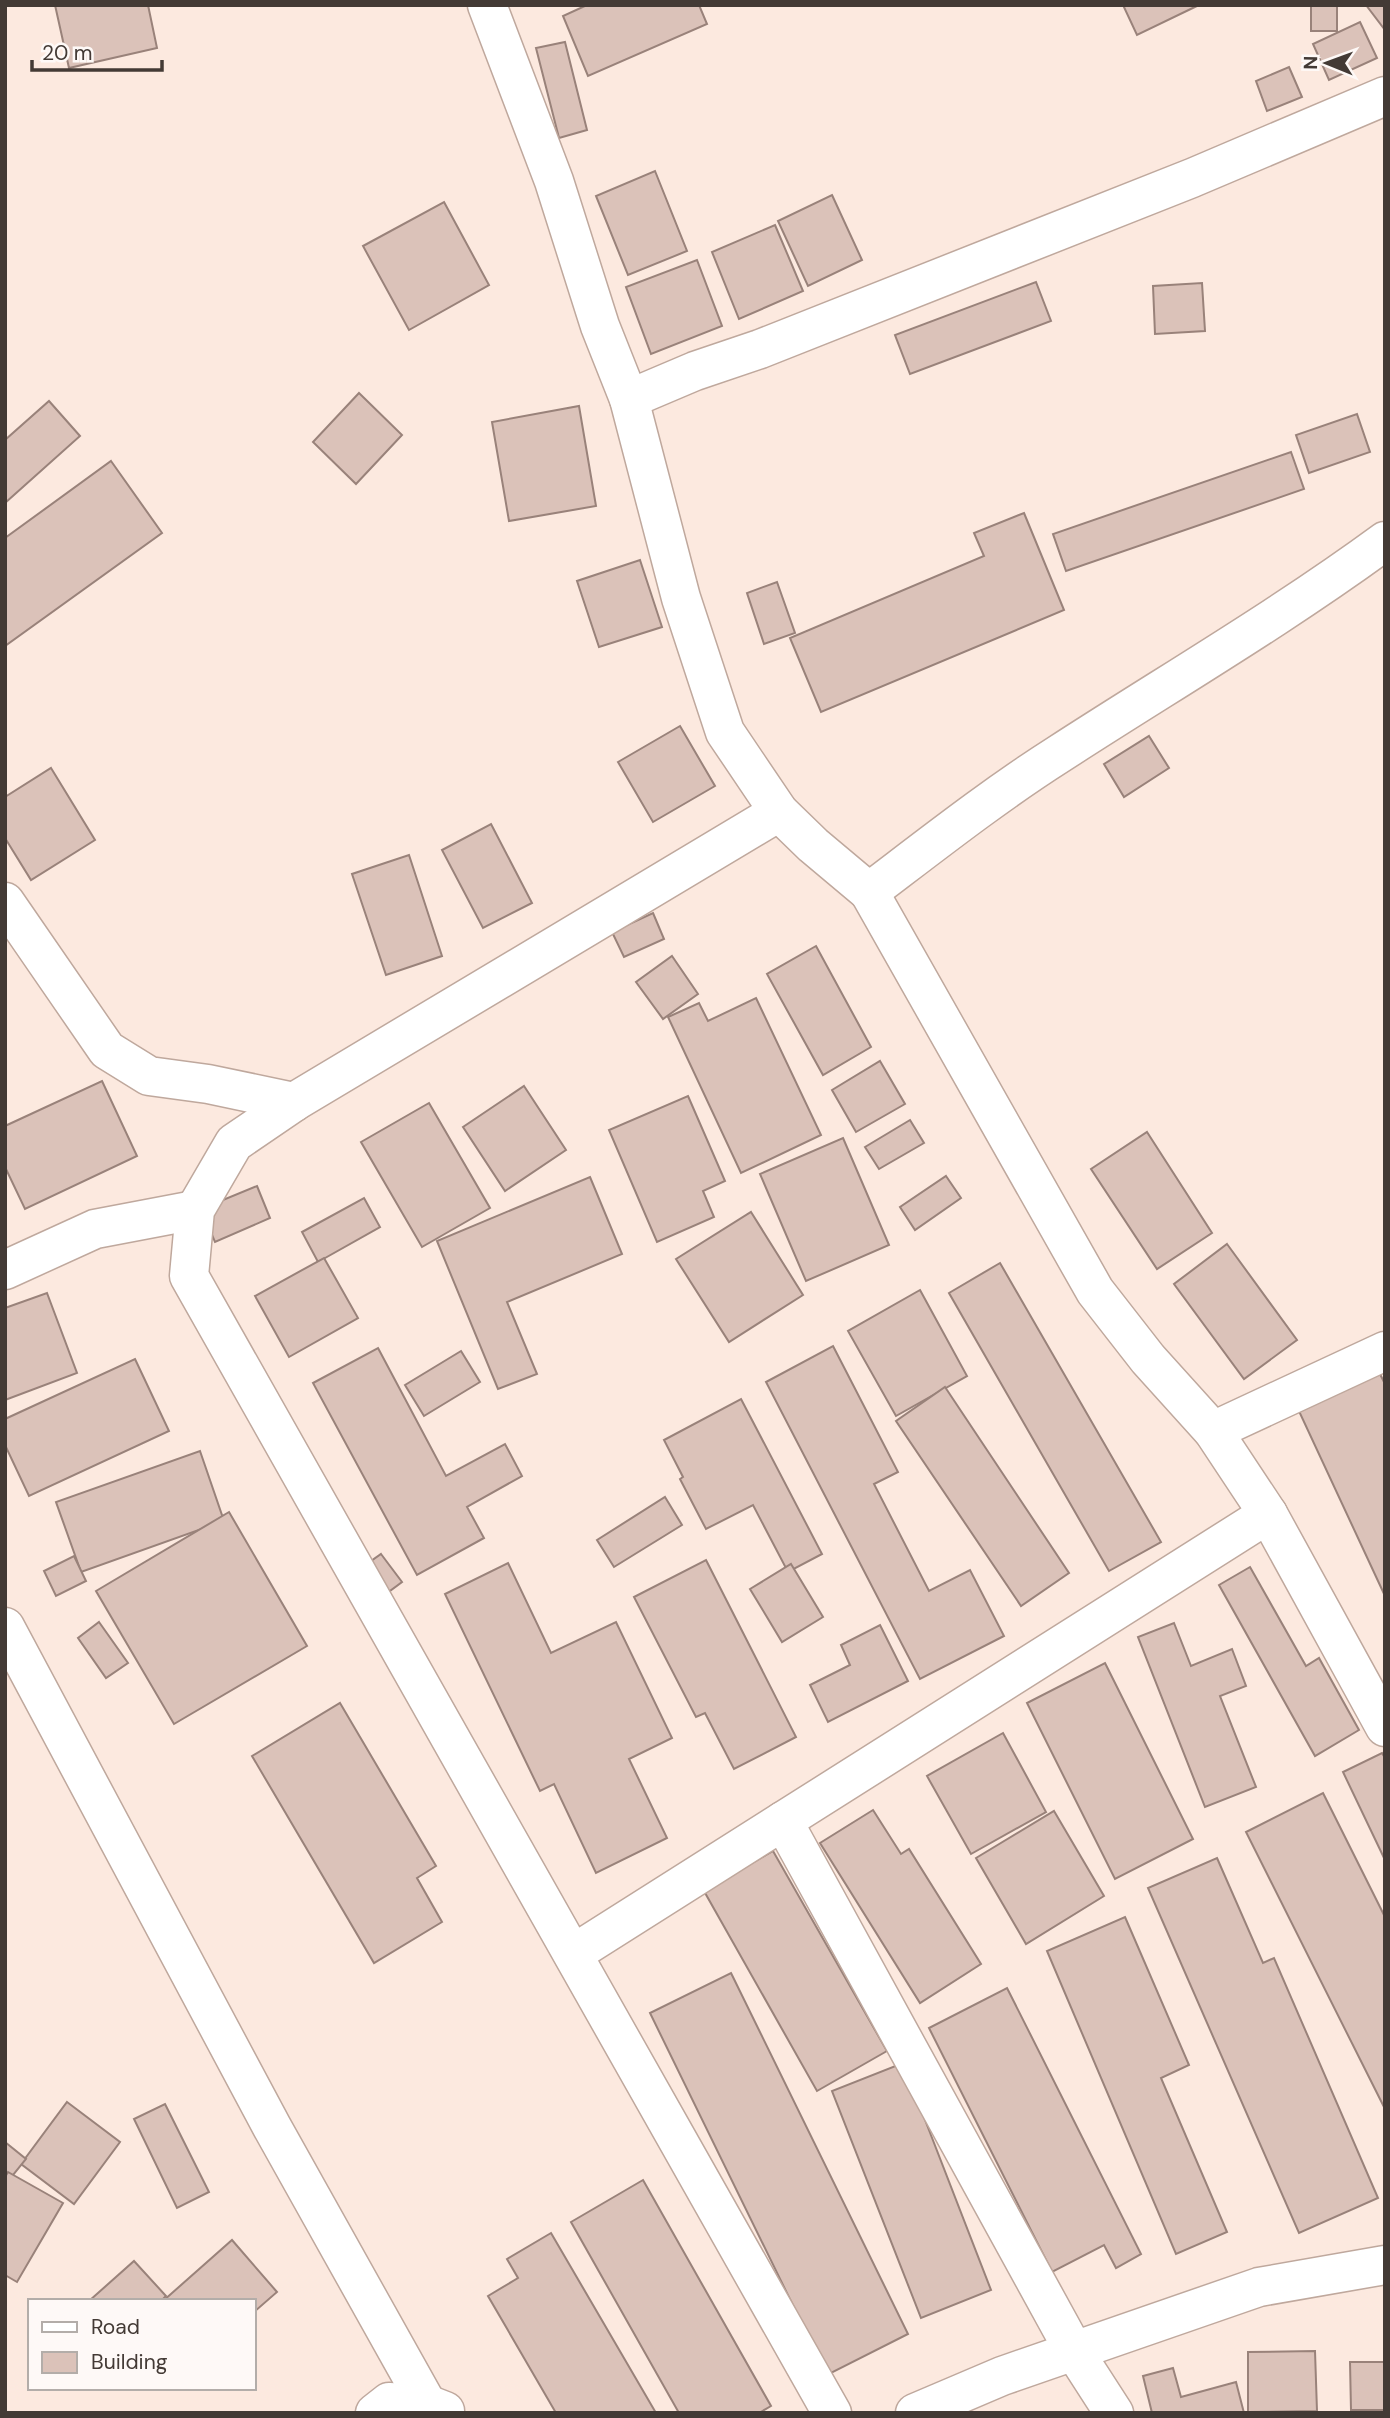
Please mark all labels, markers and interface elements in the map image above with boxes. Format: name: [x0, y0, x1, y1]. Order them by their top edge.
scale bar: [32, 28, 161, 72]
north arrow: [1292, 28, 1362, 98]
text: 20 m: [42, 39, 93, 67]
text: N: [1298, 56, 1323, 70]
legend: [28, 2299, 256, 2390]
text: Road: [91, 2313, 140, 2341]
text: Building: [91, 2348, 168, 2376]

